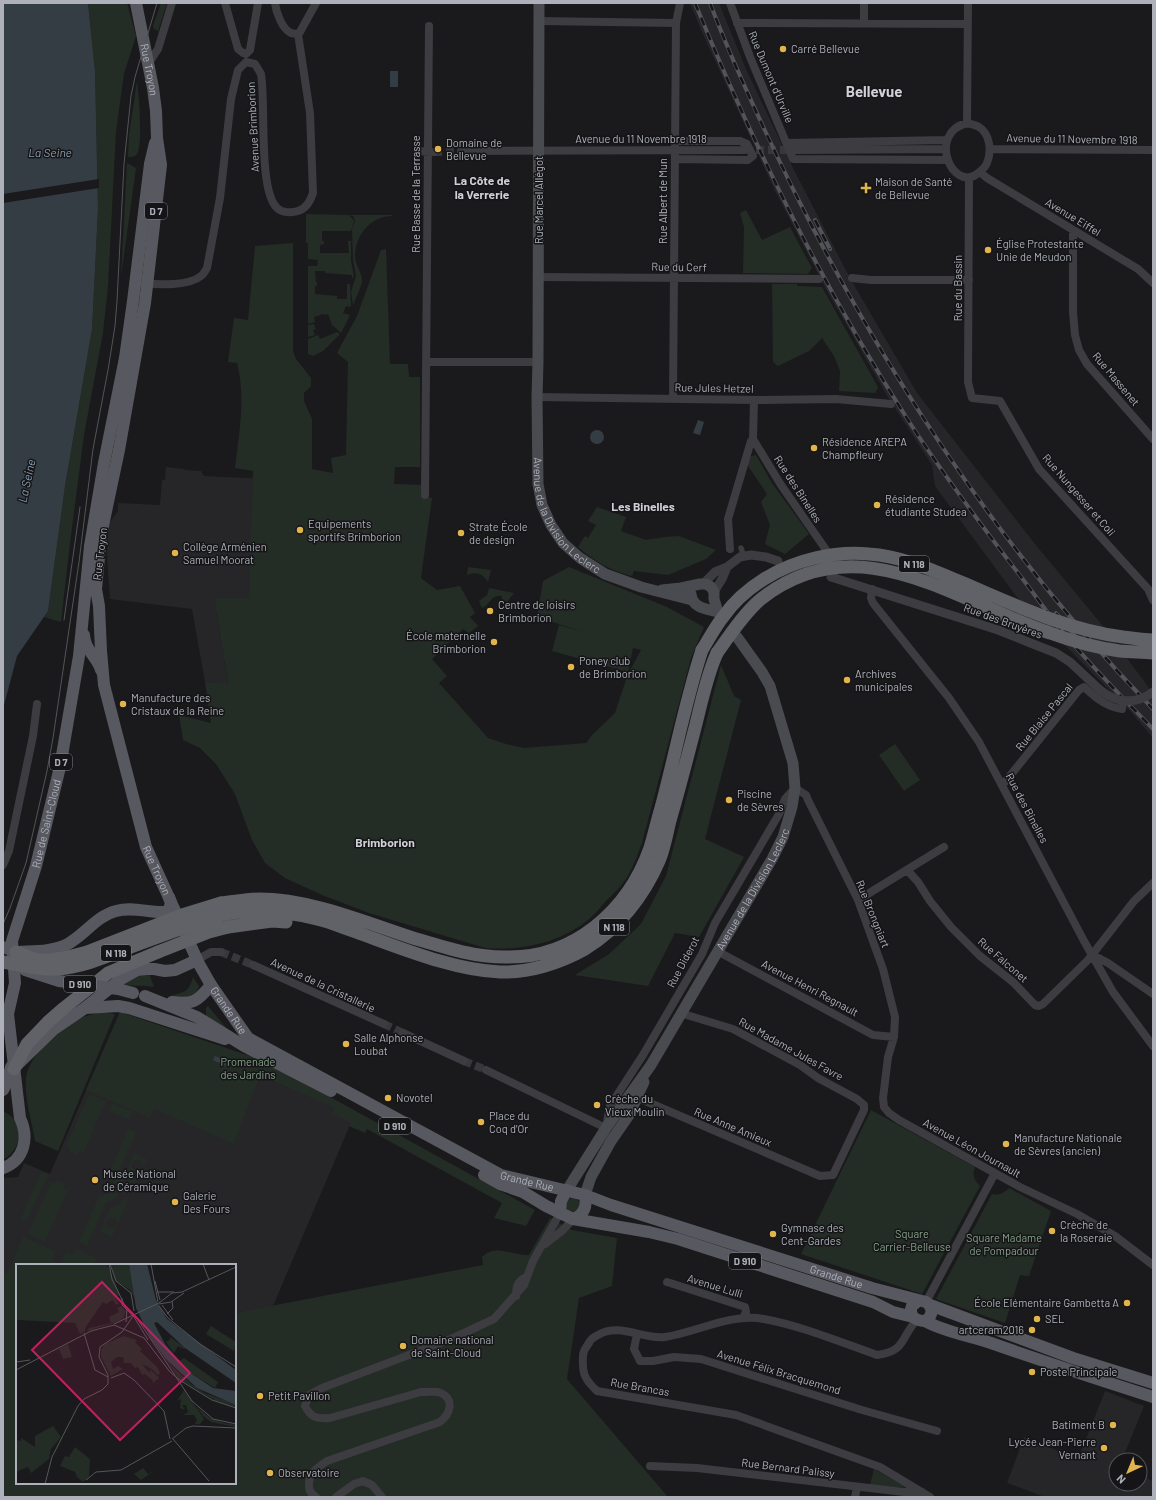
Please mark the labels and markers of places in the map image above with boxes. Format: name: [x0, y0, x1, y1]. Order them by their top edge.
place label: Carré Bellevue: [791, 42, 860, 55]
marker: Carré Bellevue: [778, 44, 788, 54]
place label: Domaine de Bellevue: [446, 136, 502, 162]
marker: Domaine de Bellevue: [433, 144, 443, 154]
place label: Maison de Santé de Bellevue: [875, 175, 953, 201]
marker: Maison de Santé de Bellevue: [860, 182, 872, 194]
place label: Église Protestante Unie de Meudon: [996, 237, 1084, 263]
marker: Église Protestante Unie de Meudon: [983, 245, 993, 255]
place label: Résidence AREPA Champfleury: [822, 435, 907, 461]
marker: Résidence AREPA Champfleury: [809, 443, 819, 453]
place label: Résidence étudiante Studea: [885, 492, 967, 518]
marker: Résidence étudiante Studea: [872, 500, 882, 510]
place label: Equipements sportifs Brimborion: [308, 517, 401, 543]
place label: Strate École de design: [469, 520, 528, 546]
marker: Equipements sportifs Brimborion: [295, 525, 305, 535]
marker: Strate École de design: [456, 528, 466, 538]
place label: Collège Arménien Samuel Moorat: [183, 540, 267, 566]
marker: Collège Arménien Samuel Moorat: [170, 548, 180, 558]
place label: Centre de loisirs Brimborion: [498, 598, 575, 624]
marker: Centre de loisirs Brimborion: [485, 606, 495, 616]
place label: École maternelle Brimborion: [406, 629, 486, 655]
marker: École maternelle Brimborion: [489, 637, 499, 647]
place label: Poney club de Brimborion: [579, 654, 647, 680]
marker: Poney club de Brimborion: [566, 662, 576, 672]
place label: Archives municipales: [855, 667, 913, 693]
marker: Archives municipales: [842, 675, 852, 685]
place label: Manufacture des Cristaux de la Reine: [131, 691, 224, 717]
marker: Manufacture des Cristaux de la Reine: [118, 699, 128, 709]
place label: Piscine de Sèvres: [737, 787, 783, 813]
marker: Piscine de Sèvres: [724, 795, 734, 805]
place label: Salle Alphonse Loubat: [354, 1031, 423, 1057]
marker: Salle Alphonse Loubat: [341, 1039, 351, 1049]
place label: Novotel: [396, 1091, 432, 1104]
place label: Crèche du Vieux Moulin: [605, 1092, 665, 1118]
marker: Novotel: [383, 1093, 393, 1103]
marker: Crèche du Vieux Moulin: [592, 1100, 602, 1110]
place label: Place du Coq d'Or: [489, 1109, 529, 1135]
marker: Place du Coq d'Or: [476, 1117, 486, 1127]
place label: Manufacture Nationale de Sèvres (ancien): [1014, 1131, 1122, 1157]
marker: Manufacture Nationale de Sèvres (ancien): [1001, 1139, 1011, 1149]
place label: Musée National de Céramique: [103, 1167, 176, 1193]
marker: Musée National de Céramique: [90, 1175, 100, 1185]
place label: Galerie Des Fours: [183, 1189, 230, 1215]
marker: Galerie Des Fours: [170, 1197, 180, 1207]
place label: Crèche de la Roseraie: [1060, 1218, 1113, 1244]
place label: Gymnase des Cent-Gardes: [781, 1221, 844, 1247]
marker: Crèche de la Roseraie: [1047, 1226, 1057, 1236]
marker: Gymnase des Cent-Gardes: [768, 1229, 778, 1239]
place label: École Elémentaire Gambetta A: [974, 1296, 1119, 1309]
marker: École Elémentaire Gambetta A: [1122, 1298, 1132, 1308]
place label: SEL: [1045, 1312, 1064, 1325]
marker: SEL: [1032, 1314, 1042, 1324]
place label: artceram2016: [959, 1323, 1024, 1336]
marker: artceram2016: [1027, 1325, 1037, 1335]
place label: Domaine national de Saint-Cloud: [411, 1333, 494, 1359]
marker: Domaine national de Saint-Cloud: [398, 1341, 408, 1351]
place label: Poste Principale: [1040, 1365, 1117, 1378]
marker: Poste Principale: [1027, 1367, 1037, 1377]
place label: Petit Pavillon: [268, 1389, 330, 1402]
marker: Petit Pavillon: [255, 1391, 265, 1401]
place label: Batiment B: [1052, 1418, 1105, 1431]
marker: Batiment B: [1108, 1420, 1118, 1430]
place label: Lycée Jean-Pierre Vernant: [1008, 1435, 1096, 1461]
marker: Lycée Jean-Pierre Vernant: [1099, 1443, 1109, 1453]
place label: Observatoire: [278, 1466, 340, 1479]
marker: Observatoire: [265, 1468, 275, 1478]

